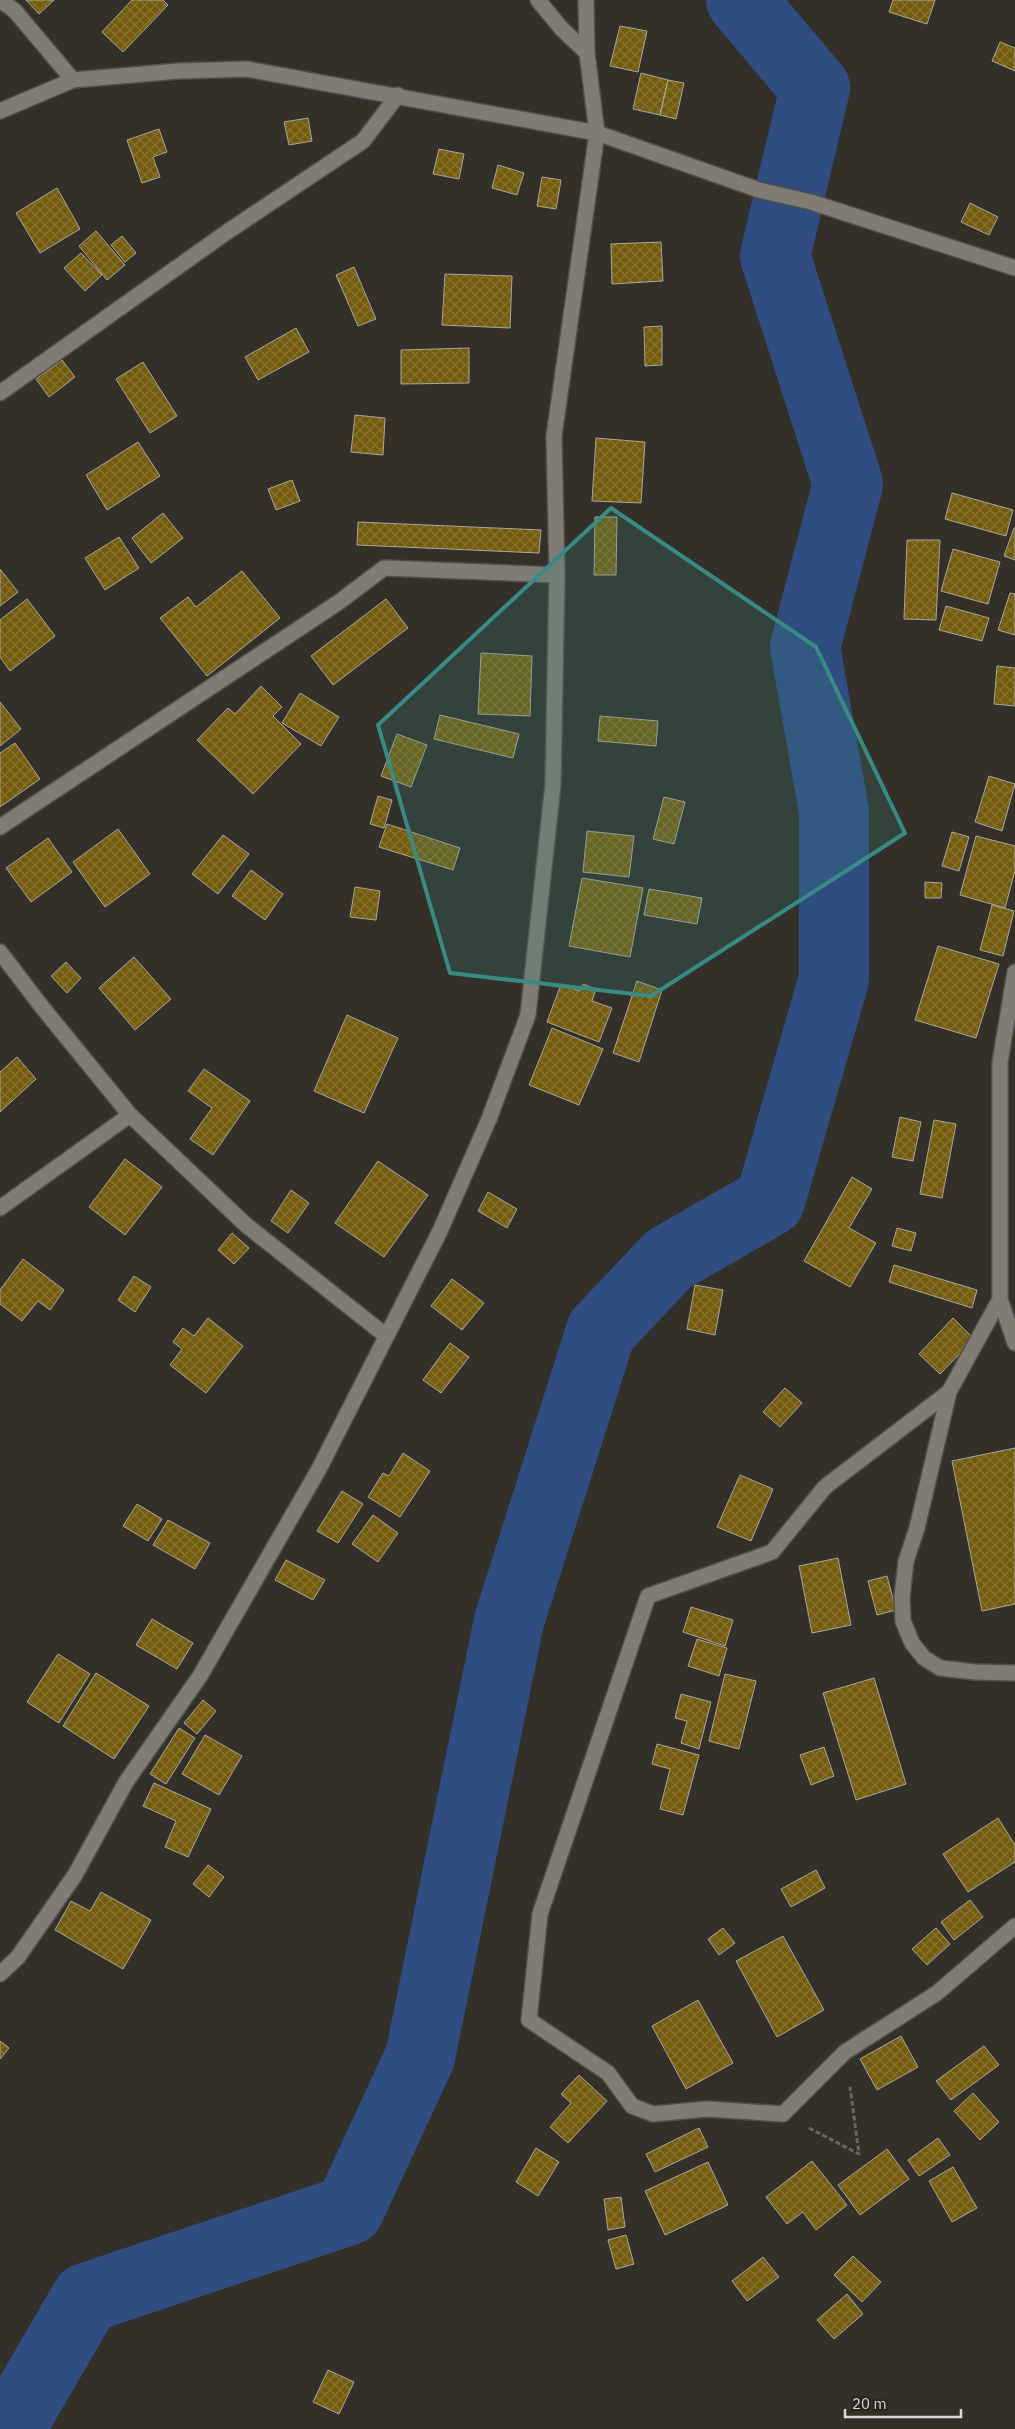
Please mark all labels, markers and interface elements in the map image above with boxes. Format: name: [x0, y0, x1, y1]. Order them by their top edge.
scale bar: [845, 2386, 961, 2418]
text: 20 m: [852, 2394, 887, 2413]

